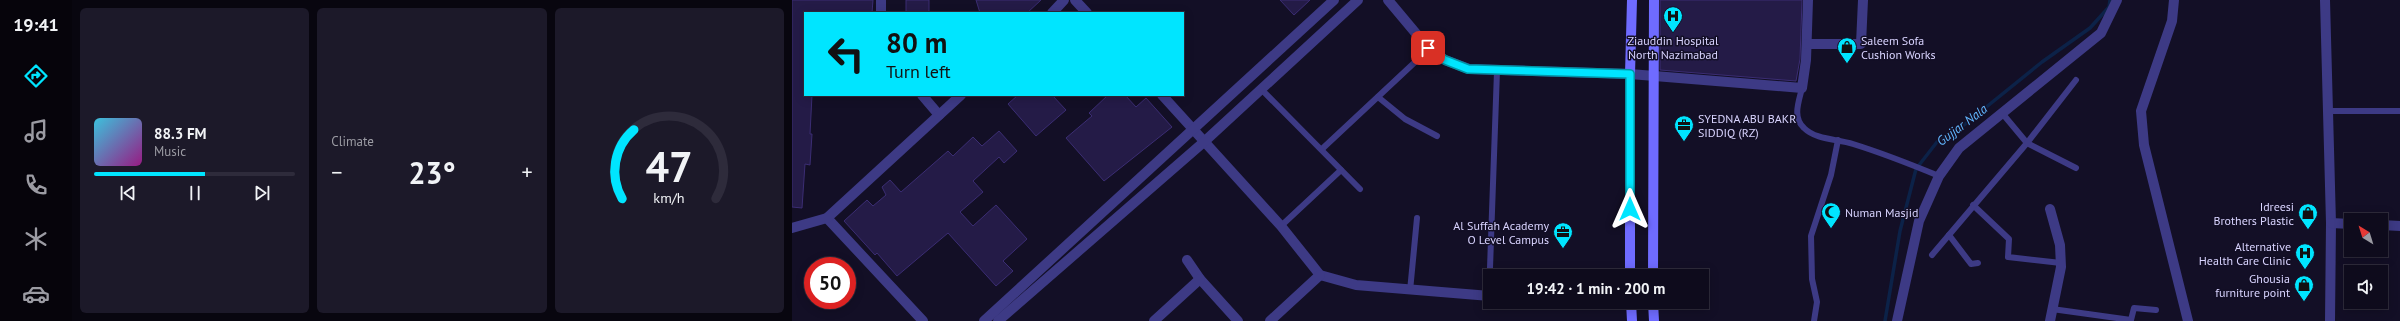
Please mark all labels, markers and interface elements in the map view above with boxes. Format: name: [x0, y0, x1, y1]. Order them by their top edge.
hospital icon: Ziauddin Hospital North Nazimabad: [1662, 5, 1684, 33]
text: 19:41: [13, 13, 59, 36]
text: 80 m: [886, 24, 947, 61]
icon: left: [820, 28, 872, 80]
pin: [1411, 31, 1445, 65]
place label: Ziauddin Hospital North Nazimabad: [1628, 33, 1719, 62]
place label: Saleem Sofa Cushion Works: [1861, 33, 1936, 62]
shop icon: Saleem Sofa Cushion Works: [1836, 36, 1858, 64]
icon: arrive: [1417, 37, 1439, 59]
text: Turn left: [886, 60, 951, 83]
icon: directions: [22, 62, 50, 90]
water label: Gujjar Nala: [1933, 100, 1991, 150]
place label: SYEDNA ABU BAKR SIDDIQ (RZ): [1698, 111, 1796, 140]
office icon: SYEDNA ABU BAKR SIDDIQ (RZ): [1673, 114, 1695, 142]
icon: music: [22, 117, 50, 145]
text: 88.3 FM: [154, 124, 207, 143]
text: Climate: [331, 133, 374, 150]
text: 47: [646, 139, 693, 192]
text: Music: [154, 143, 186, 160]
text: 23°: [408, 153, 456, 192]
text: −: [331, 158, 342, 186]
text: +: [522, 158, 533, 186]
icon: phone: [22, 171, 50, 199]
icon: previous: [117, 182, 139, 204]
icon: pause: [184, 182, 206, 204]
icon: next: [251, 182, 273, 204]
text: km/h: [654, 187, 685, 206]
position arrow: [1609, 188, 1651, 230]
place label: Idreesi Brothers Plastic: [2214, 199, 2295, 228]
mosque icon: Numan Masjid: [1820, 201, 1842, 229]
shop icon: Idreesi Brothers Plastic: [2297, 202, 2319, 230]
place label: Numan Masjid: [1845, 205, 1918, 220]
north arrow: [2344, 213, 2388, 257]
map controls: [2344, 213, 2388, 309]
place label: Al Suffah Academy O Level Campus: [1453, 218, 1549, 247]
office icon: Al Suffah Academy O Level Campus: [1552, 221, 1574, 249]
icon: climate: [22, 225, 50, 253]
place label: Alternative Health Care Clinic: [2199, 239, 2292, 268]
hospital icon: Alternative Health Care Clinic: [2294, 242, 2316, 270]
speed limit sign: 50: [804, 257, 856, 309]
button: sound: [2344, 265, 2388, 309]
place label: Ghousia furniture point: [2215, 271, 2290, 300]
shop icon: Ghousia furniture point: [2293, 274, 2315, 302]
text: 19:42 · 1 min · 200 m: [1527, 279, 1665, 298]
icon: car: [22, 280, 50, 308]

